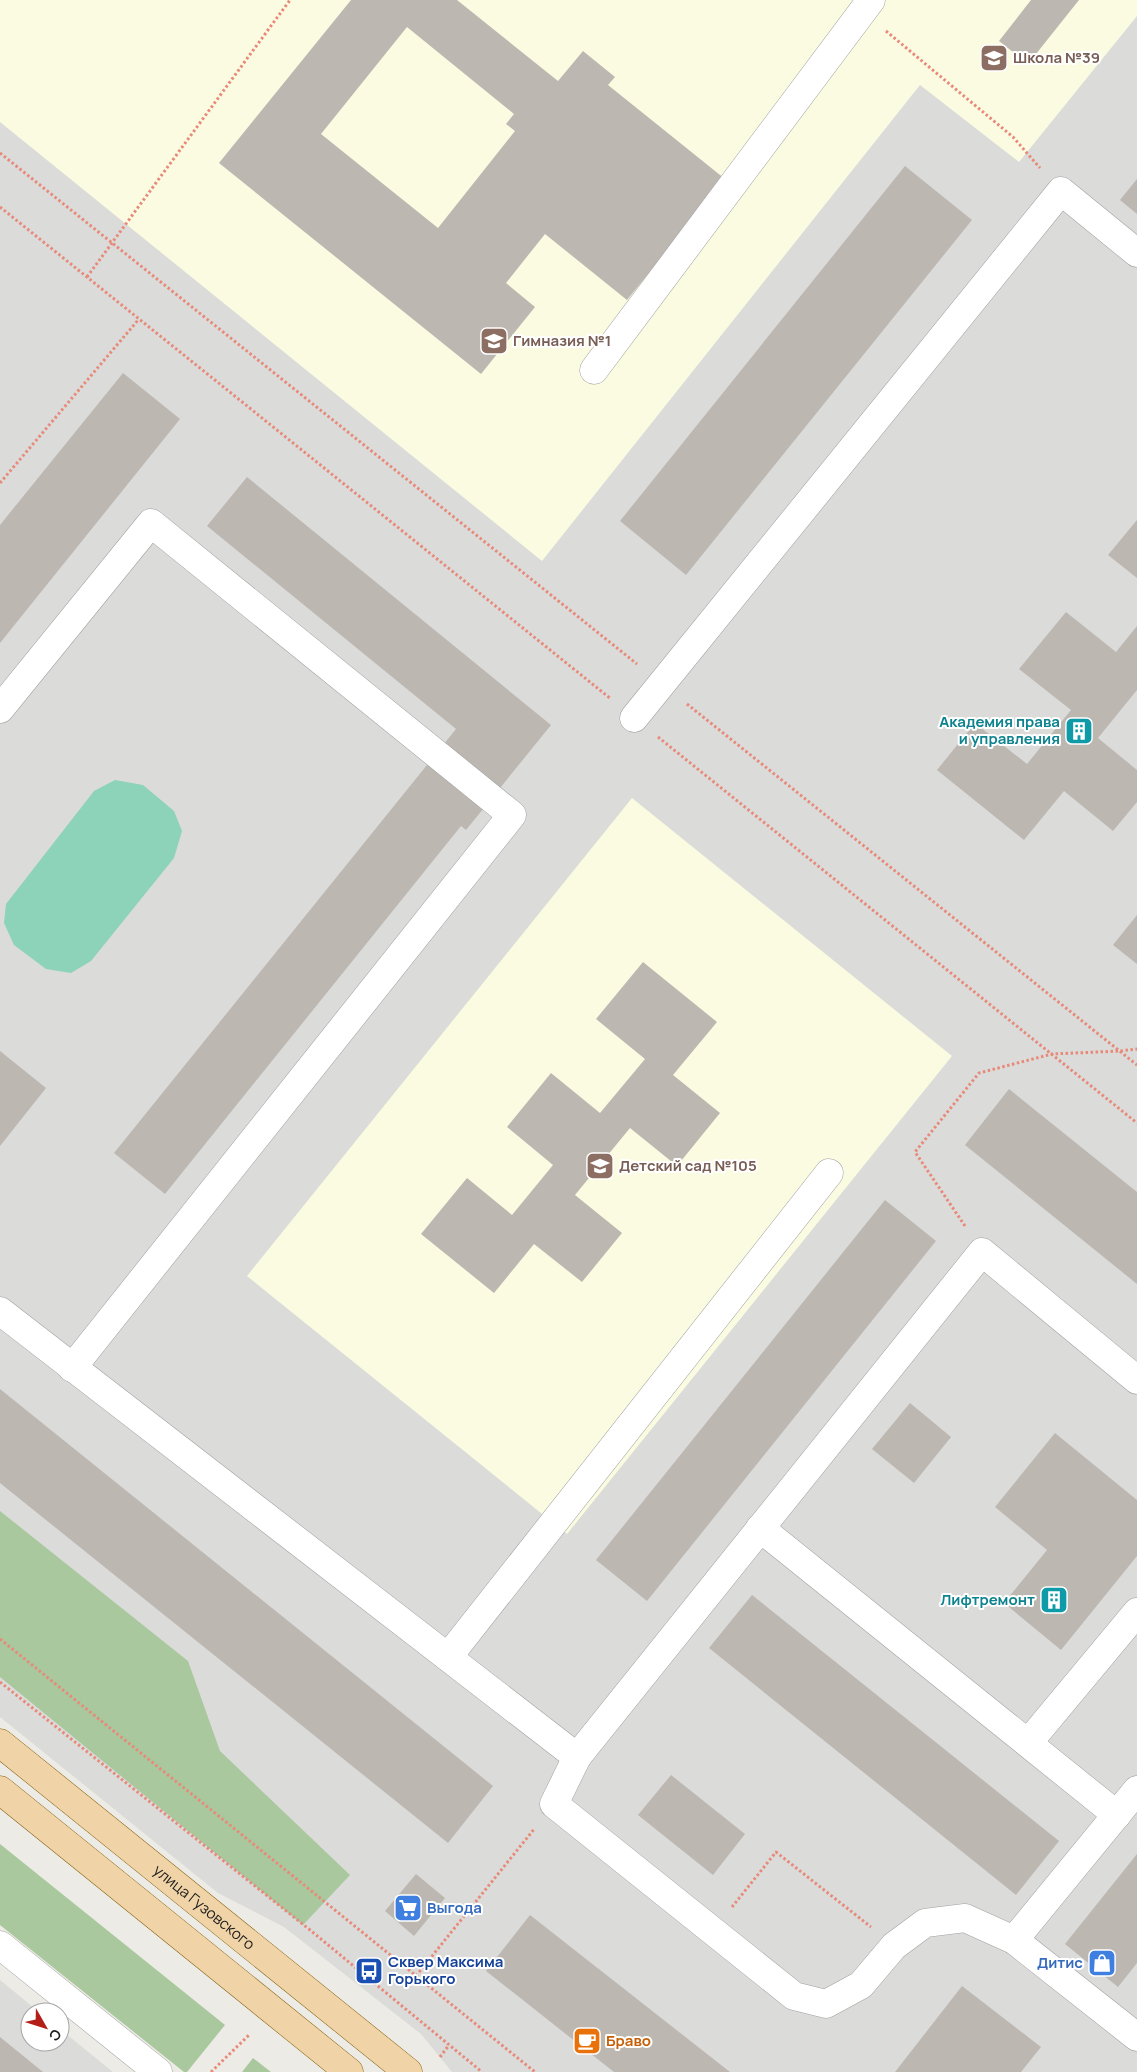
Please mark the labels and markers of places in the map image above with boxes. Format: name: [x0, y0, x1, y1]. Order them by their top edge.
school or university icon: Школа №39: [979, 43, 1009, 73]
place label: Школа №39: [1013, 47, 1100, 68]
school or university icon: Гимназия №1: [479, 326, 509, 356]
place label: Гимназия №1: [513, 330, 611, 351]
place label: Академия права и управления: [939, 711, 1060, 749]
building icon: Академия права и управления: [1064, 716, 1094, 746]
school or university icon: Детский сад №105: [585, 1151, 615, 1181]
place label: Детский сад №105: [619, 1155, 757, 1176]
building icon: Лифтремонт: [1039, 1585, 1069, 1615]
place label: Лифтремонт: [940, 1589, 1035, 1610]
supermarket icon: Выгода: [393, 1893, 423, 1923]
place label: Выгода: [427, 1897, 482, 1918]
shop icon: Дитис: [1087, 1948, 1117, 1978]
place label: Сквер Максима Горького: [388, 1951, 503, 1989]
place label: Дитис: [1037, 1952, 1083, 1973]
bus stop icon: Сквер Максима Горького: [354, 1956, 384, 1986]
cafe icon: Браво: [572, 2026, 602, 2056]
place label: Браво: [606, 2030, 651, 2051]

